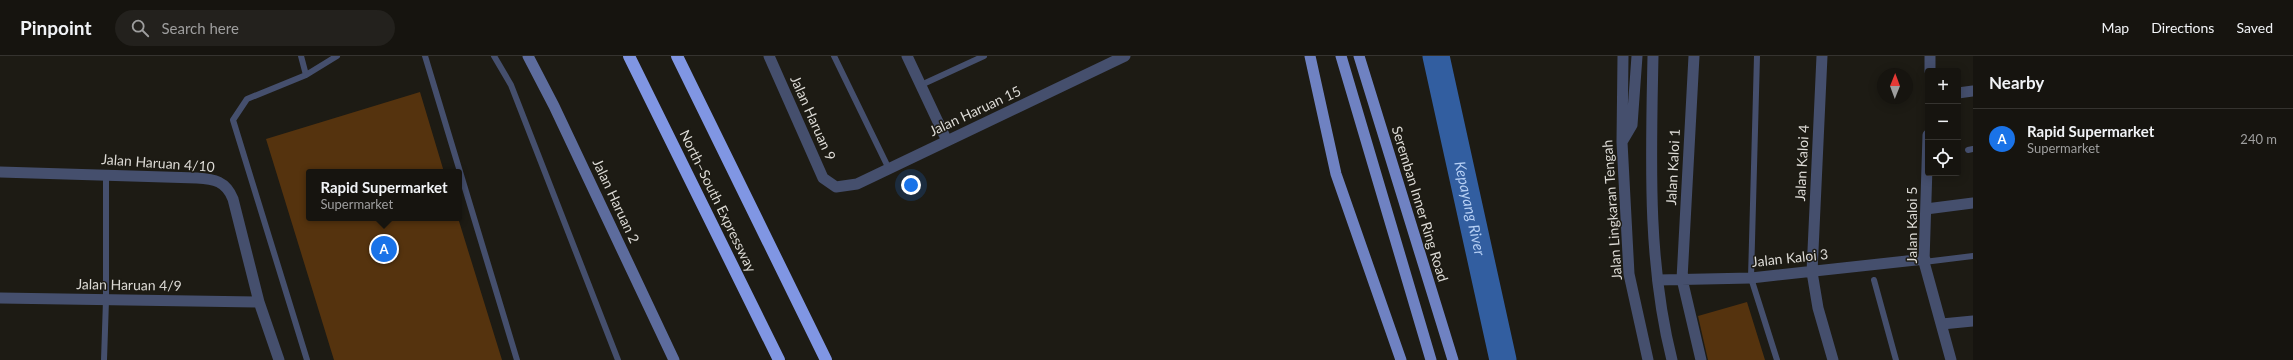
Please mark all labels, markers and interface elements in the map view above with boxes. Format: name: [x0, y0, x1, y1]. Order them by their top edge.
search box: [115, 10, 395, 46]
text: Pinpoint: [20, 16, 91, 39]
icon: search: [129, 17, 151, 39]
text: Search here: [161, 19, 239, 37]
text: Map: [2102, 19, 2129, 36]
text: Directions: [2151, 19, 2214, 36]
text: Saved: [2236, 19, 2273, 36]
north arrow: [1877, 68, 1913, 104]
map controls: [1925, 68, 1961, 176]
button: +: [1925, 68, 1961, 104]
text: Nearby: [1989, 72, 2044, 93]
street label: Jalan Haruan 9: [787, 73, 840, 163]
street label: Jalan Haruan 15: [926, 82, 1023, 139]
button: −: [1925, 104, 1961, 140]
text: Rapid Supermarket: [2027, 122, 2154, 140]
street label: Seremban Inner Ring Road: [1389, 124, 1452, 284]
street label: Jalan Kaloi 4: [1791, 124, 1812, 202]
street label: North–South Expressway: [677, 127, 761, 275]
street label: Jalan Kaloi 1: [1662, 128, 1683, 206]
text: A: [1997, 131, 2007, 147]
text: 240 m: [2240, 131, 2277, 147]
street label: Jalan Lingkaran Tengah: [1598, 139, 1625, 281]
button: locate: [1925, 140, 1961, 176]
text: Supermarket: [2027, 140, 2100, 156]
street label: Jalan Haruan 4/10: [101, 150, 215, 175]
street label: Jalan Haruan 2: [590, 156, 643, 246]
water label: Kepayang River: [1451, 159, 1490, 258]
popup: [306, 169, 462, 221]
your location: [901, 175, 921, 195]
text: Rapid Supermarket: [320, 178, 448, 196]
street label: Jalan Kaloi 5: [1903, 187, 1920, 263]
text: Supermarket: [320, 196, 393, 212]
pin: A: [371, 234, 397, 264]
street label: Jalan Kaloi 3: [1751, 245, 1829, 270]
street label: Jalan Haruan 4/9: [76, 275, 182, 294]

